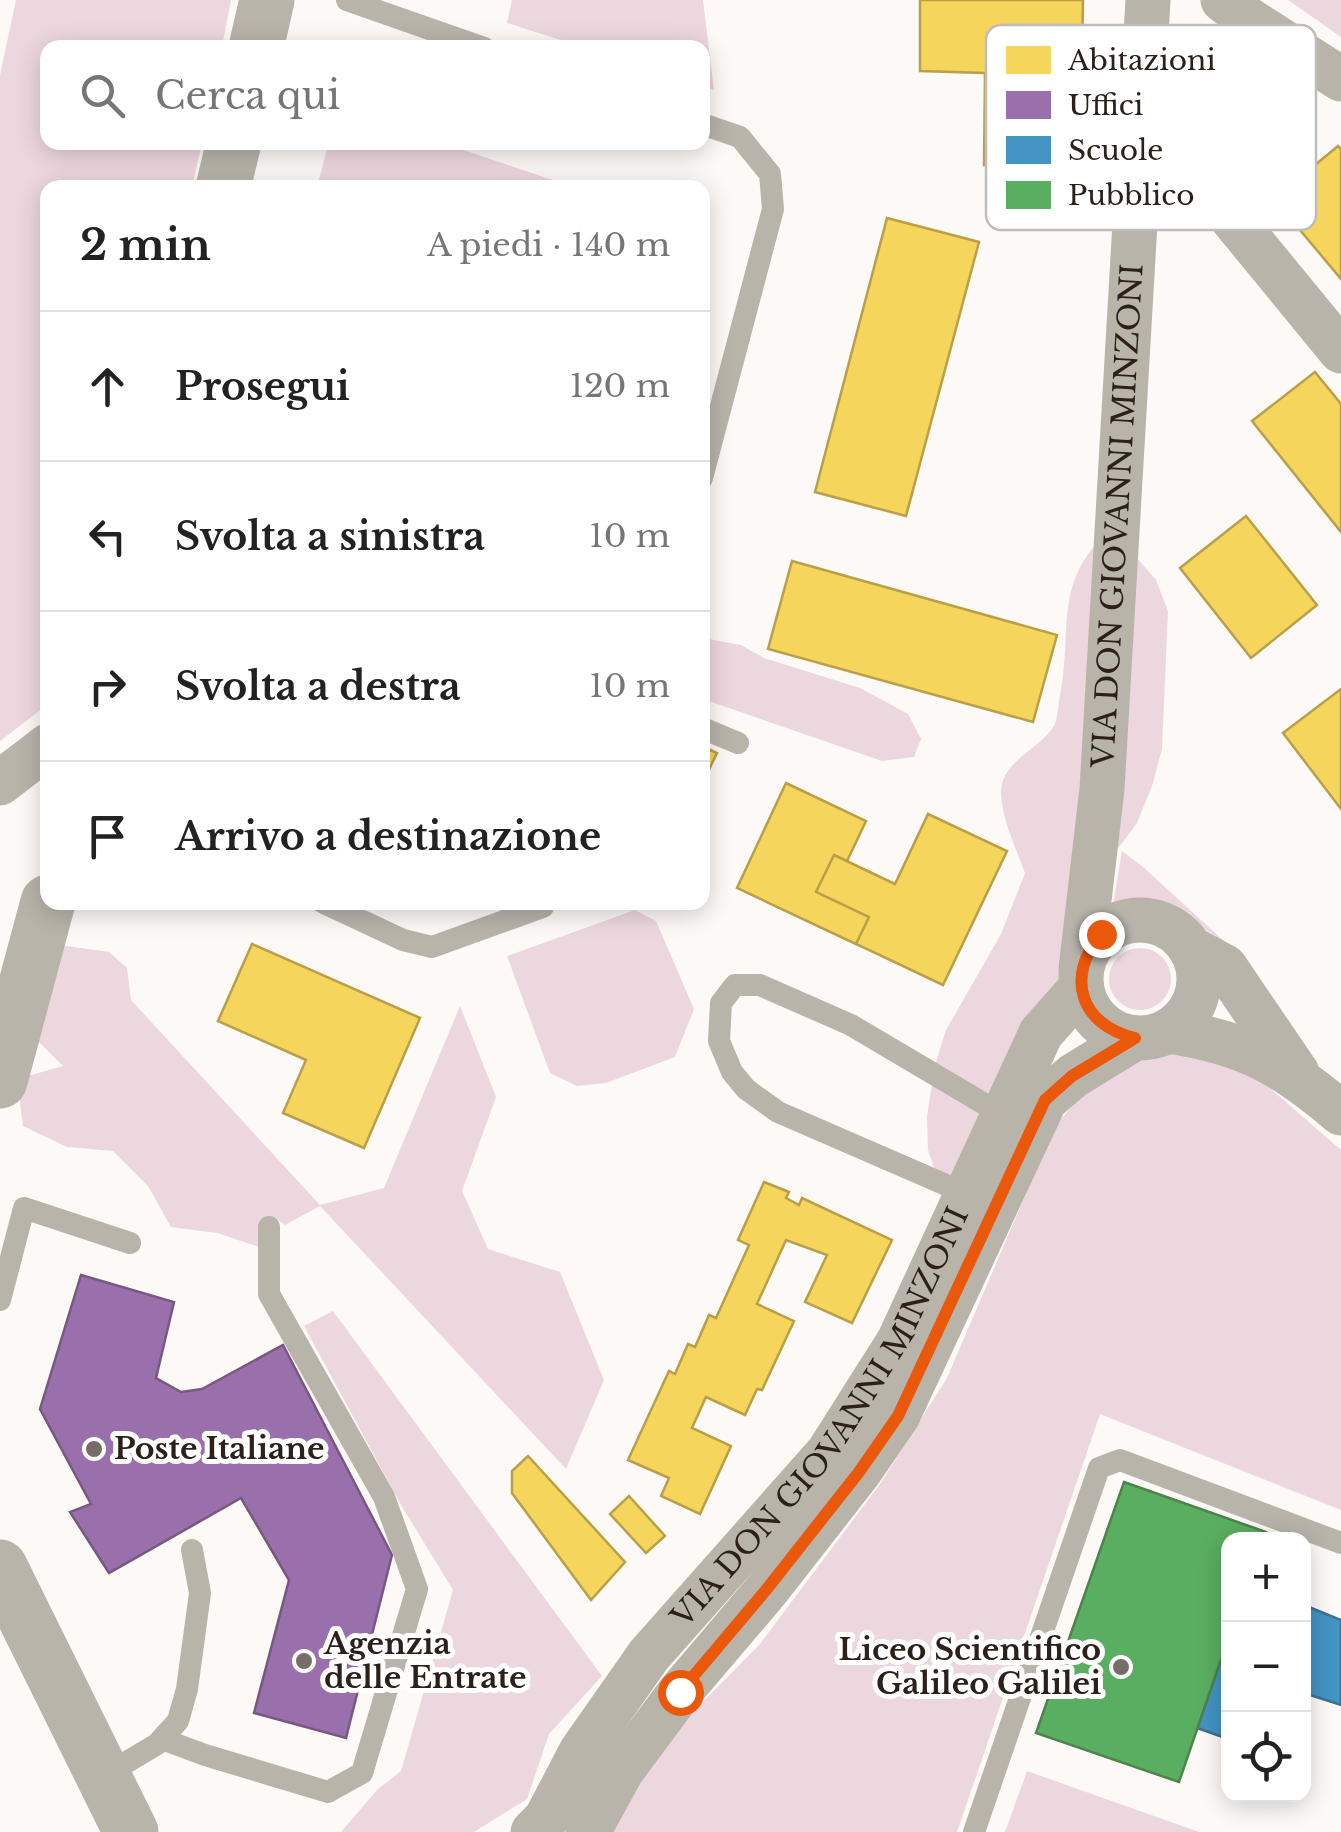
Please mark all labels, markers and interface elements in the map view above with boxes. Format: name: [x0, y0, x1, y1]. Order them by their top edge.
legend: [986, 25, 1316, 230]
search box: [40, 40, 710, 150]
text: Abitazioni: [1067, 43, 1216, 78]
icon: search: [75, 68, 130, 123]
text: Cerca qui: [155, 72, 340, 119]
text: Uffici: [1068, 88, 1143, 123]
text: Scuole: [1068, 133, 1163, 168]
text: Pubblico: [1068, 178, 1195, 213]
text: 2 min: [80, 219, 211, 271]
text: A piedi · 140 m: [427, 225, 670, 265]
street label: VIA DON GIOVANNI MINZONI: [1084, 263, 1151, 770]
icon: ahead: [80, 359, 135, 414]
text: Prosegui: [175, 363, 350, 410]
text: 120 m: [570, 366, 670, 406]
icon: left: [80, 509, 135, 564]
text: Svolta a sinistra: [175, 513, 485, 560]
text: 10 m: [589, 516, 670, 556]
icon: right: [80, 659, 135, 714]
text: Svolta a destra: [175, 663, 461, 710]
text: 10 m: [589, 666, 670, 706]
icon: arrive: [80, 809, 135, 864]
text: Arrivo a destinazione: [175, 813, 601, 860]
route end: [1079, 912, 1125, 958]
street label: VIA DON GIOVANNI MINZONI: [663, 1201, 976, 1635]
place label: Poste Italiane: [114, 1430, 325, 1467]
marker: Poste Italiane: [83, 1438, 105, 1460]
map controls: [1221, 1532, 1311, 1802]
button: +: [1221, 1532, 1311, 1622]
button: −: [1221, 1622, 1311, 1712]
place label: Agenzia delle Entrate: [323, 1625, 527, 1696]
place label: Liceo Scientifico Galileo Galilei: [839, 1631, 1101, 1702]
marker: Agenzia delle Entrate: [293, 1650, 315, 1672]
marker: Liceo Scientifico Galileo Galilei: [1110, 1656, 1132, 1678]
route start: [658, 1670, 704, 1716]
button: locate: [1221, 1712, 1311, 1802]

